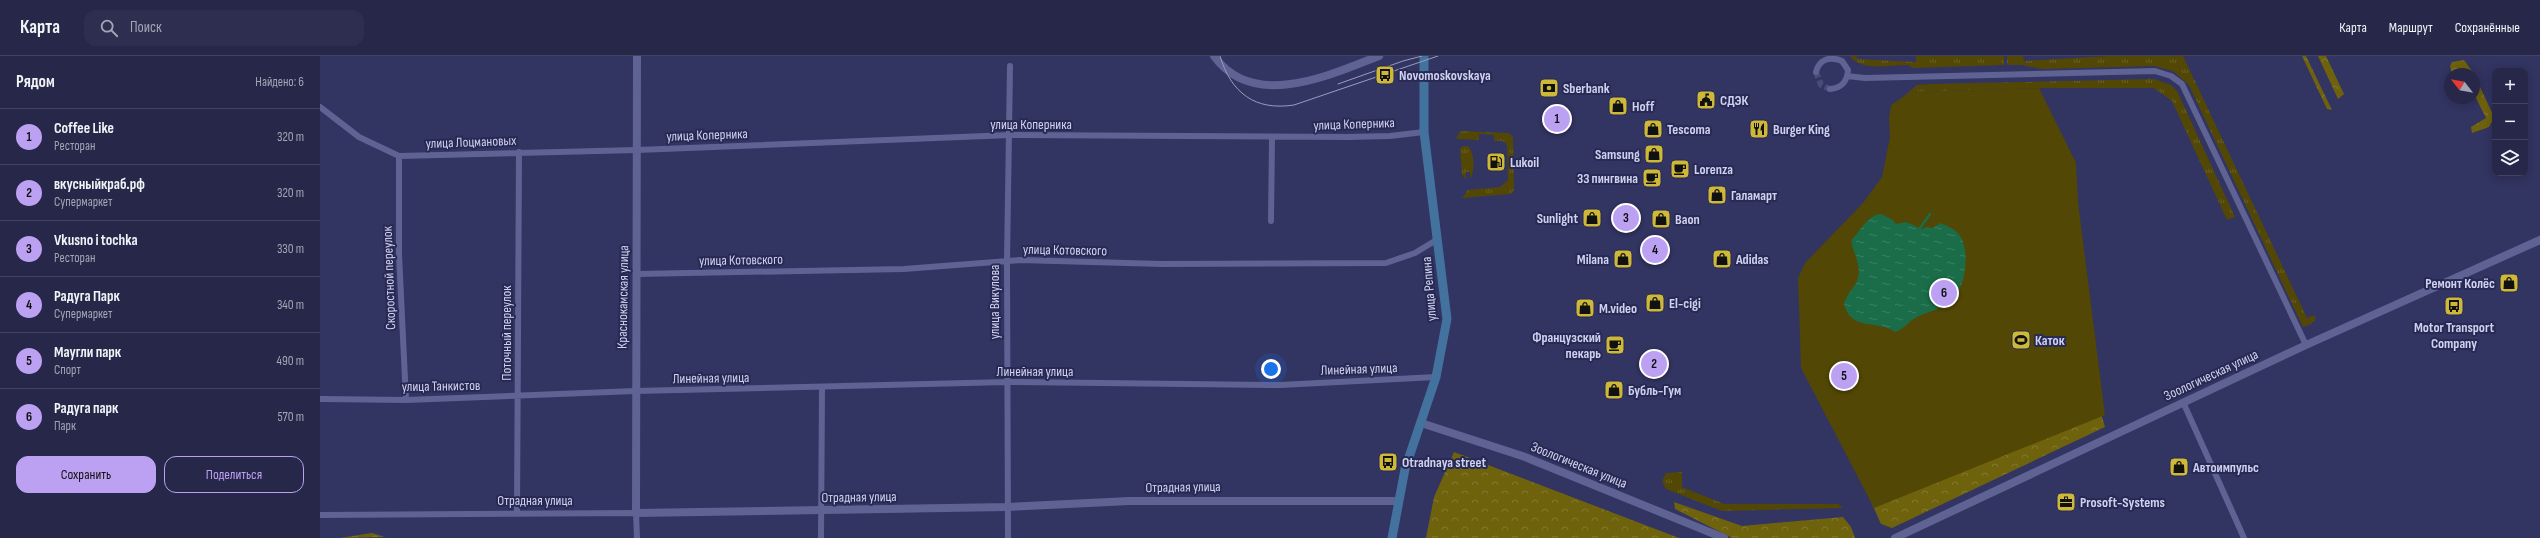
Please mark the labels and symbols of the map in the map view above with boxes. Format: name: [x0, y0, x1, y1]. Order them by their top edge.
bus stop icon: Novomoskovskaya: [1374, 64, 1396, 86]
place label: Novomoskovskaya: [1399, 67, 1491, 84]
north arrow: [2444, 68, 2480, 104]
bank icon: Sberbank: [1538, 77, 1560, 99]
place label: Sberbank: [1563, 80, 1610, 97]
public building icon: СДЭК: [1695, 89, 1717, 111]
place label: СДЭК: [1720, 92, 1748, 109]
shop icon: Hoff: [1607, 95, 1629, 117]
place label: Hoff: [1632, 98, 1655, 115]
pin: 1: [1544, 104, 1570, 134]
street label: улица Коперника: [1313, 114, 1395, 134]
street label: улица Коперника: [990, 116, 1072, 133]
shop icon: Tescoma: [1642, 118, 1664, 140]
restaurant icon: Burger King: [1748, 118, 1770, 140]
place label: Tescoma: [1667, 121, 1711, 138]
place label: Burger King: [1773, 121, 1830, 138]
street label: улица Коперника: [666, 125, 748, 145]
street label: улица Лоцмановых: [425, 132, 517, 152]
shop icon: Samsung: [1643, 143, 1665, 165]
place label: Samsung: [1595, 146, 1640, 163]
fuel station icon: Lukoil: [1485, 151, 1507, 173]
place label: Lukoil: [1510, 154, 1539, 171]
cafe icon: Lorenza: [1669, 158, 1691, 180]
place label: Lorenza: [1694, 161, 1733, 178]
cafe icon: 33 пингвина: [1641, 167, 1663, 189]
place label: 33 пингвина: [1577, 170, 1638, 187]
shop icon: Галамарт: [1706, 184, 1728, 206]
place label: Галамарт: [1731, 187, 1777, 204]
pin: 3: [1613, 203, 1639, 233]
shop icon: Sunlight: [1581, 207, 1603, 229]
shop icon: Baon: [1650, 208, 1672, 230]
place label: Sunlight: [1537, 210, 1578, 227]
place label: Baon: [1675, 211, 1700, 228]
street label: Скоростной переулок: [379, 225, 399, 330]
pin: 4: [1642, 235, 1668, 265]
street label: улица Котовского: [1023, 241, 1107, 259]
street label: Краснокамская улица: [614, 245, 632, 349]
shop icon: Milana: [1612, 248, 1634, 270]
shop icon: Adidas: [1711, 248, 1733, 270]
street label: улица Котовского: [699, 251, 783, 269]
place label: Milana: [1577, 251, 1609, 268]
place label: Adidas: [1735, 251, 1769, 268]
street label: улица Репина: [1418, 256, 1440, 322]
street label: улица Викулова: [986, 265, 1003, 339]
shop icon: Ремонт Колёс: [2498, 272, 2520, 294]
place label: Ремонт Колёс: [2425, 275, 2495, 292]
pin: 6: [1931, 278, 1957, 308]
street label: Поточный переулок: [498, 285, 515, 381]
shop icon: El-cigi: [1644, 292, 1666, 314]
place label: El-cigi: [1669, 295, 1701, 312]
bus stop icon: Motor Transport Company: [2443, 295, 2465, 317]
shop icon: M.video: [1574, 297, 1596, 319]
place label: M.video: [1599, 300, 1637, 317]
place label: Motor Transport Company: [2414, 319, 2494, 352]
place label: Французский пекарь: [1532, 329, 1601, 362]
sports icon: Каток: [2010, 329, 2032, 351]
place label: Каток: [2035, 332, 2065, 349]
cafe icon: Французский пекарь: [1604, 334, 1626, 356]
street label: Зоологическая улица: [2161, 346, 2261, 404]
pin: 2: [1641, 349, 1667, 379]
your location: [1261, 359, 1281, 379]
street label: Линейная улица: [1320, 359, 1398, 379]
pin: 5: [1831, 361, 1857, 391]
street label: Линейная улица: [997, 363, 1073, 380]
street label: Линейная улица: [672, 369, 750, 387]
street label: улица Танкистов: [402, 377, 480, 395]
shop icon: Бубль-Гум: [1603, 379, 1625, 401]
place label: Бубль-Гум: [1628, 382, 1681, 399]
street label: Зоологическая улица: [1528, 438, 1630, 492]
bus stop icon: Otradnaya street: [1377, 451, 1399, 473]
place label: Otradnaya street: [1402, 454, 1486, 471]
shop icon: Автоимпульс: [2168, 456, 2190, 478]
place label: Автоимпульс: [2192, 459, 2259, 476]
street label: Отрадная улица: [1145, 478, 1221, 496]
street label: Отрадная улица: [821, 488, 897, 506]
office icon: Prosoft-Systems: [2055, 491, 2077, 513]
street label: Отрадная улица: [497, 492, 573, 509]
place label: Prosoft-Systems: [2080, 494, 2165, 511]

